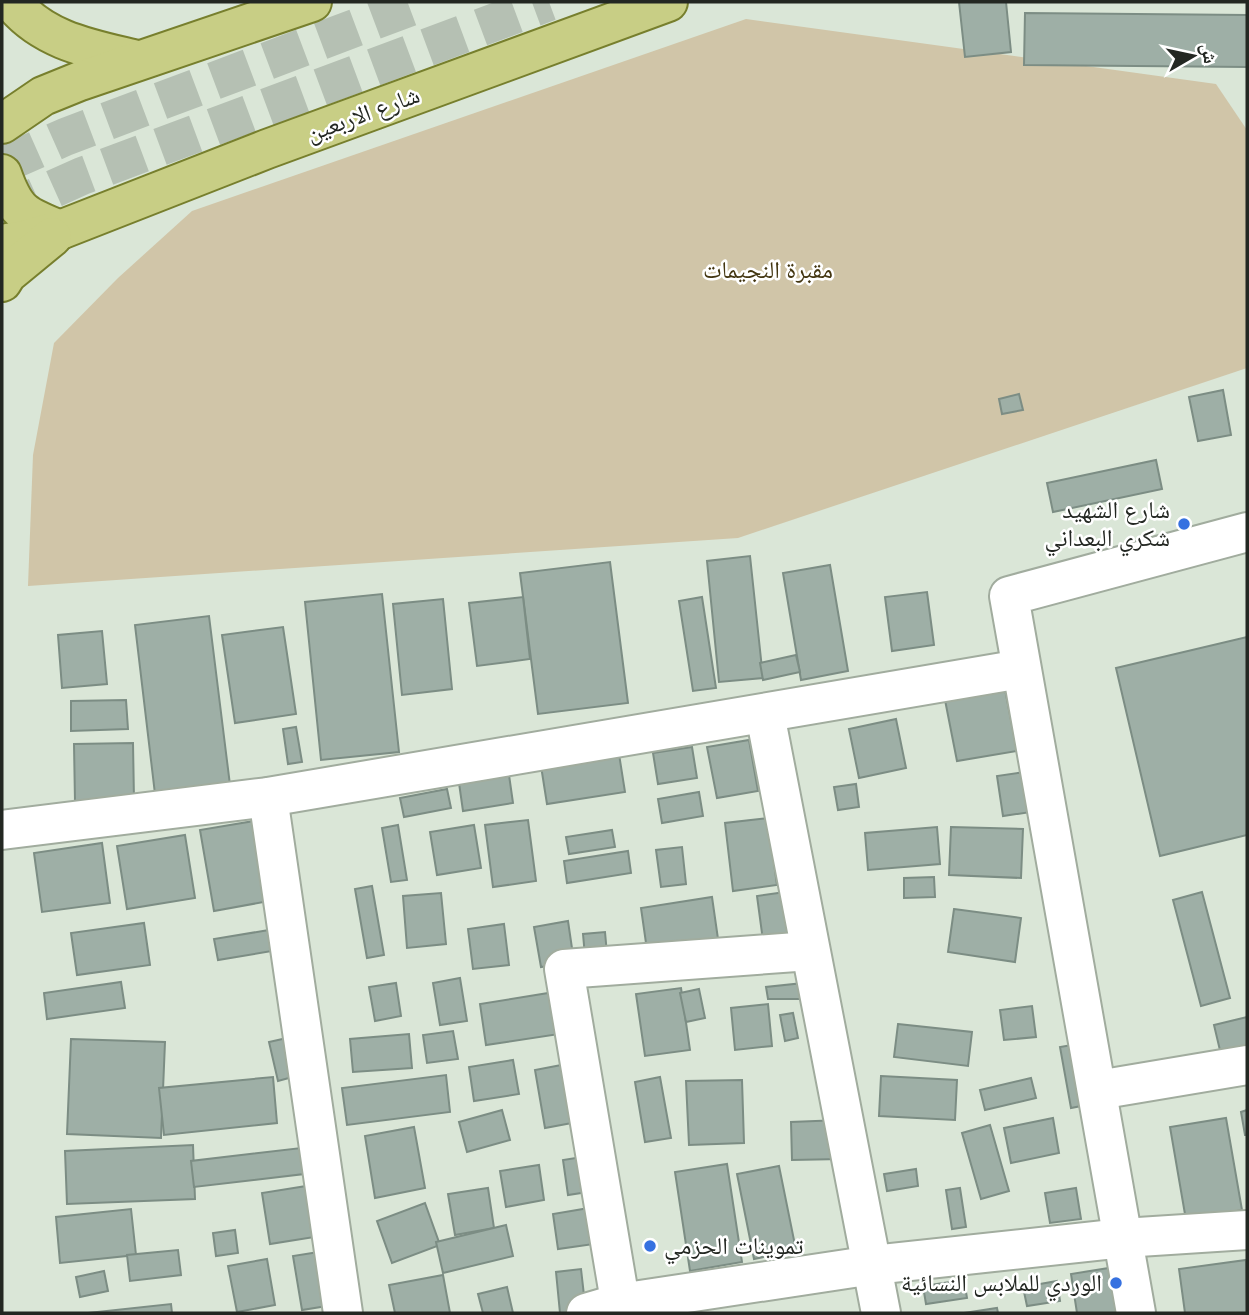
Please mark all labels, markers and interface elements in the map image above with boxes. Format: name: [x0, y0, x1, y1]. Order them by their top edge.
north arrow: [1158, 21, 1228, 91]
text: ش: [1195, 41, 1224, 65]
street label: شارع الاربعين: [301, 77, 424, 148]
park label: مقبرة النجيمات: [703, 252, 833, 285]
place label: شارع الشهيد شكري البعداني: [1045, 492, 1170, 557]
marker: شارع الشهيد شكري البعداني: [1176, 516, 1192, 532]
place label: تموينات الحزمي: [664, 1228, 803, 1265]
marker: تموينات الحزمي: [642, 1238, 658, 1254]
place label: الوردي للملابس النسائية: [901, 1265, 1102, 1302]
marker: الوردي للملابس النسائية: [1108, 1275, 1124, 1291]

